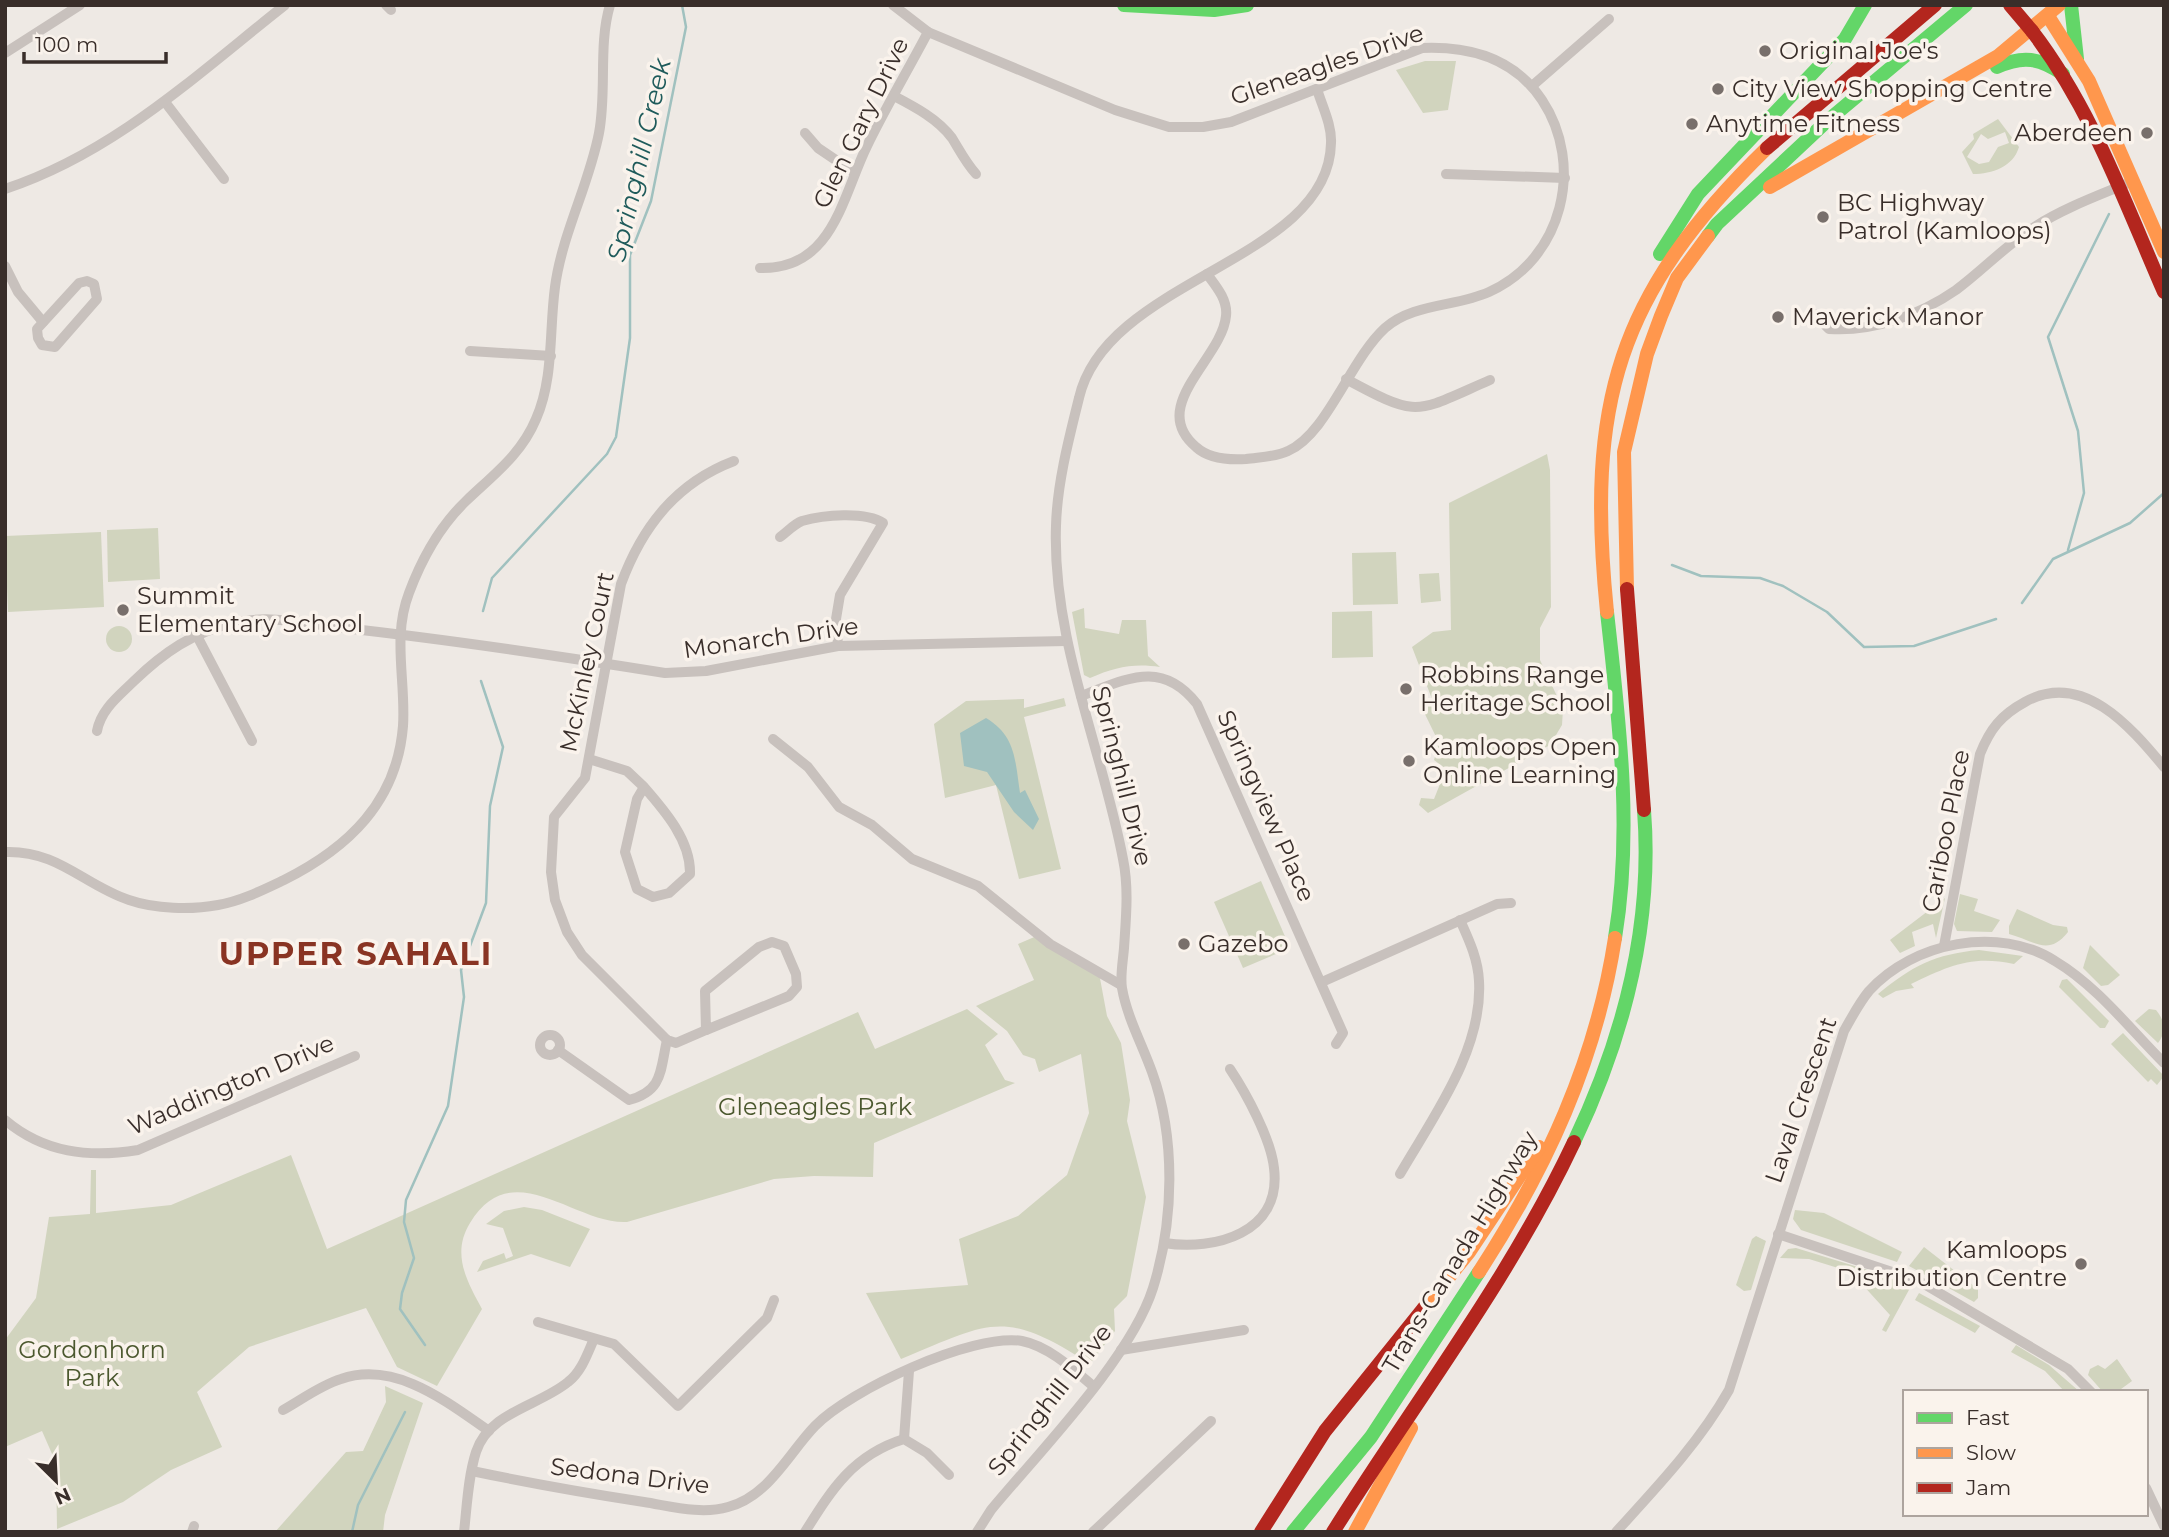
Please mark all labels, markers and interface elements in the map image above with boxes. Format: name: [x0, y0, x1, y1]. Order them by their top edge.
street label: Gleneagles Drive: [1226, 18, 1427, 111]
scale bar: [24, 21, 166, 65]
text: 100 m: [35, 32, 98, 57]
street label: Glen Gary Drive: [807, 33, 914, 213]
place label: Original Joe's: [1779, 36, 1939, 65]
marker: Original Joe's: [1757, 43, 1773, 59]
water label: Springhill Creek: [600, 54, 678, 265]
place label: City View Shopping Centre: [1732, 74, 2053, 103]
marker: City View Shopping Centre: [1710, 81, 1726, 97]
place label: Anytime Fitness: [1706, 109, 1900, 138]
marker: Anytime Fitness: [1684, 116, 1700, 132]
place label: Aberdeen: [2014, 118, 2133, 147]
marker: Aberdeen: [2139, 125, 2155, 141]
place label: BC Highway Patrol (Kamloops): [1837, 188, 2052, 245]
marker: BC Highway Patrol (Kamloops): [1815, 209, 1831, 225]
place label: Maverick Manor: [1792, 302, 1984, 331]
marker: Maverick Manor: [1770, 309, 1786, 325]
street label: McKinley Court: [553, 569, 620, 755]
place label: Summit Elementary School: [137, 581, 363, 638]
marker: Summit Elementary School: [115, 602, 131, 618]
street label: Monarch Drive: [682, 611, 860, 664]
place label: Robbins Range Heritage School: [1420, 660, 1611, 717]
marker: Robbins Range Heritage School: [1398, 681, 1414, 697]
street label: Springhill Drive: [1086, 683, 1159, 869]
street label: Springview Place: [1211, 706, 1322, 906]
place label: Kamloops Open Online Learning: [1423, 732, 1617, 789]
street label: Cariboo Place: [1916, 747, 1976, 915]
marker: Kamloops Open Online Learning: [1401, 753, 1417, 769]
place label: Gazebo: [1198, 929, 1289, 958]
district label: UPPER SAHALI: [219, 934, 493, 973]
marker: Gazebo: [1176, 936, 1192, 952]
street label: Laval Crescent: [1759, 1013, 1843, 1187]
street label: Waddington Drive: [123, 1028, 338, 1141]
park label: Gleneagles Park: [718, 1092, 913, 1121]
street label: Trans-Canada Highway: [1376, 1125, 1543, 1378]
place label: Kamloops Distribution Centre: [1836, 1235, 2067, 1292]
marker: Kamloops Distribution Centre: [2073, 1256, 2089, 1272]
street label: Springhill Drive: [981, 1318, 1118, 1481]
park label: Gordonhorn Park: [18, 1335, 166, 1392]
legend: [1903, 1390, 2148, 1516]
text: Fast: [1966, 1405, 2010, 1430]
text: Slow: [1966, 1440, 2016, 1465]
north arrow: [21, 1446, 91, 1516]
street label: Sedona Drive: [549, 1451, 711, 1500]
text: Jam: [1965, 1475, 2011, 1500]
text: N: [51, 1482, 74, 1510]

